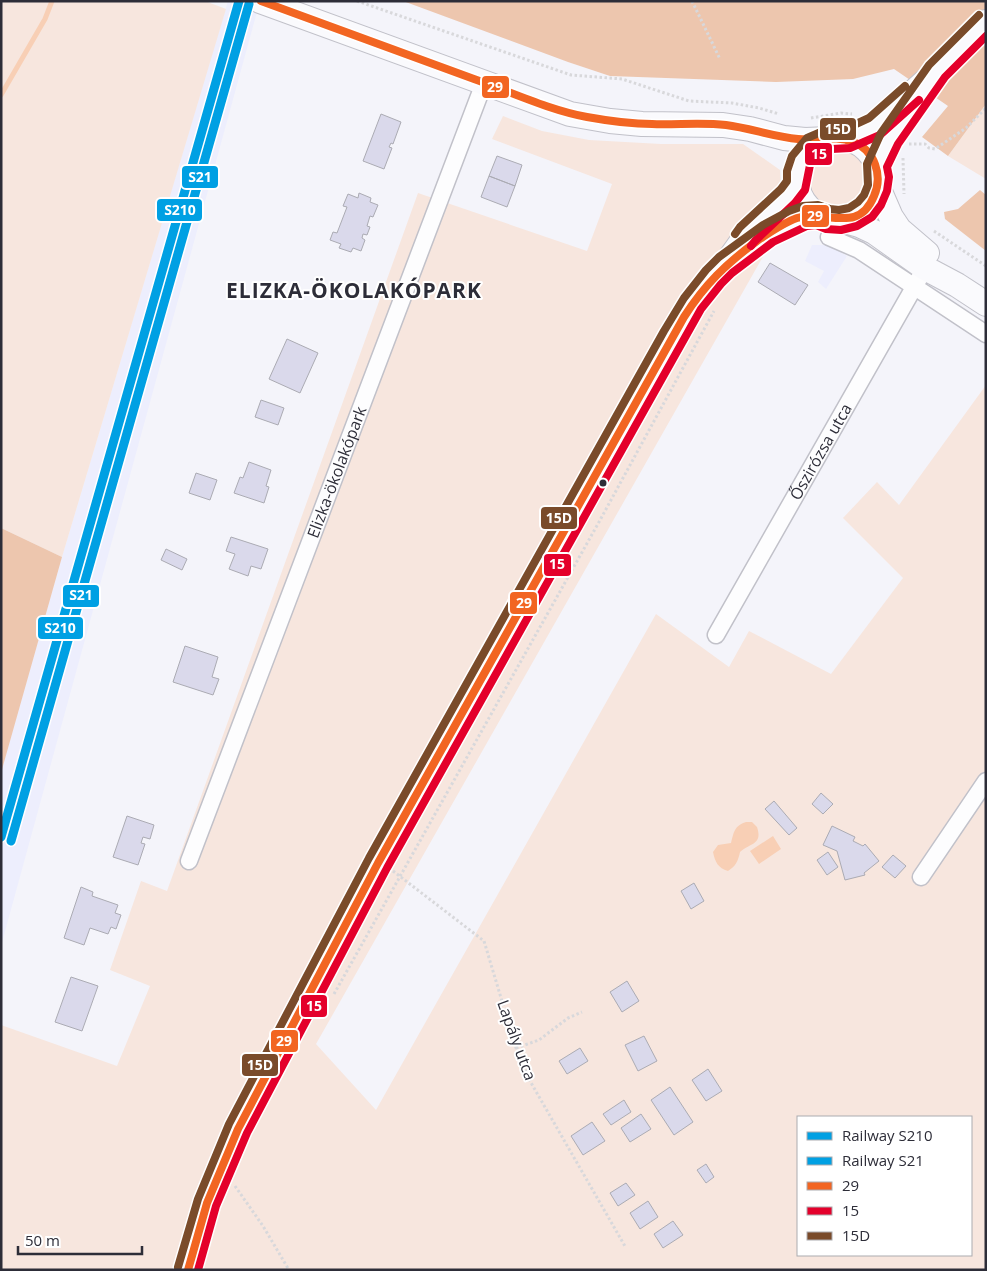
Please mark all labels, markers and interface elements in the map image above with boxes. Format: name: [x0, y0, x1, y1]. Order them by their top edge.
line badge: 29: [481, 75, 510, 99]
text: 29: [487, 77, 503, 96]
line badge: 15D: [819, 117, 857, 141]
text: 15D: [825, 119, 851, 138]
line badge: 15: [804, 142, 833, 166]
text: 15: [811, 144, 827, 163]
line badge: S21: [181, 165, 219, 189]
text: S21: [188, 167, 212, 186]
line badge: S210: [156, 198, 203, 222]
text: S210: [164, 200, 196, 219]
line badge: 29: [801, 204, 830, 228]
text: 29: [807, 206, 823, 225]
district label: ELIZKA-ÖKOLAKÓPARK: [226, 276, 482, 304]
street label: Őszirózsa utca: [784, 399, 857, 504]
street label: Elizka-ökolakópark: [302, 402, 372, 541]
unlabelled marker: [598, 478, 608, 488]
line badge: 15D: [540, 506, 578, 530]
text: 15D: [546, 508, 572, 527]
line badge: 15: [543, 553, 572, 577]
text: 15: [549, 554, 565, 573]
line badge: S21: [62, 584, 100, 608]
text: S21: [69, 585, 93, 604]
line badge: 29: [509, 591, 538, 615]
text: 29: [516, 593, 532, 612]
line badge: S210: [37, 616, 84, 640]
text: S210: [44, 618, 76, 637]
line badge: 15: [300, 994, 328, 1018]
text: 15: [306, 996, 322, 1015]
street label: Lapály utca: [492, 997, 542, 1083]
line badge: 29: [270, 1029, 299, 1053]
text: 29: [276, 1031, 292, 1050]
line badge: 15D: [241, 1053, 279, 1077]
text: 15D: [247, 1055, 273, 1074]
legend: [797, 1116, 972, 1256]
text: Railway S210: [842, 1125, 933, 1145]
text: Railway S21: [842, 1150, 924, 1170]
text: 29: [842, 1175, 859, 1195]
text: 15: [842, 1200, 859, 1220]
scale bar: [18, 1224, 141, 1256]
text: 15D: [842, 1225, 870, 1245]
text: 50 m: [25, 1230, 60, 1250]

